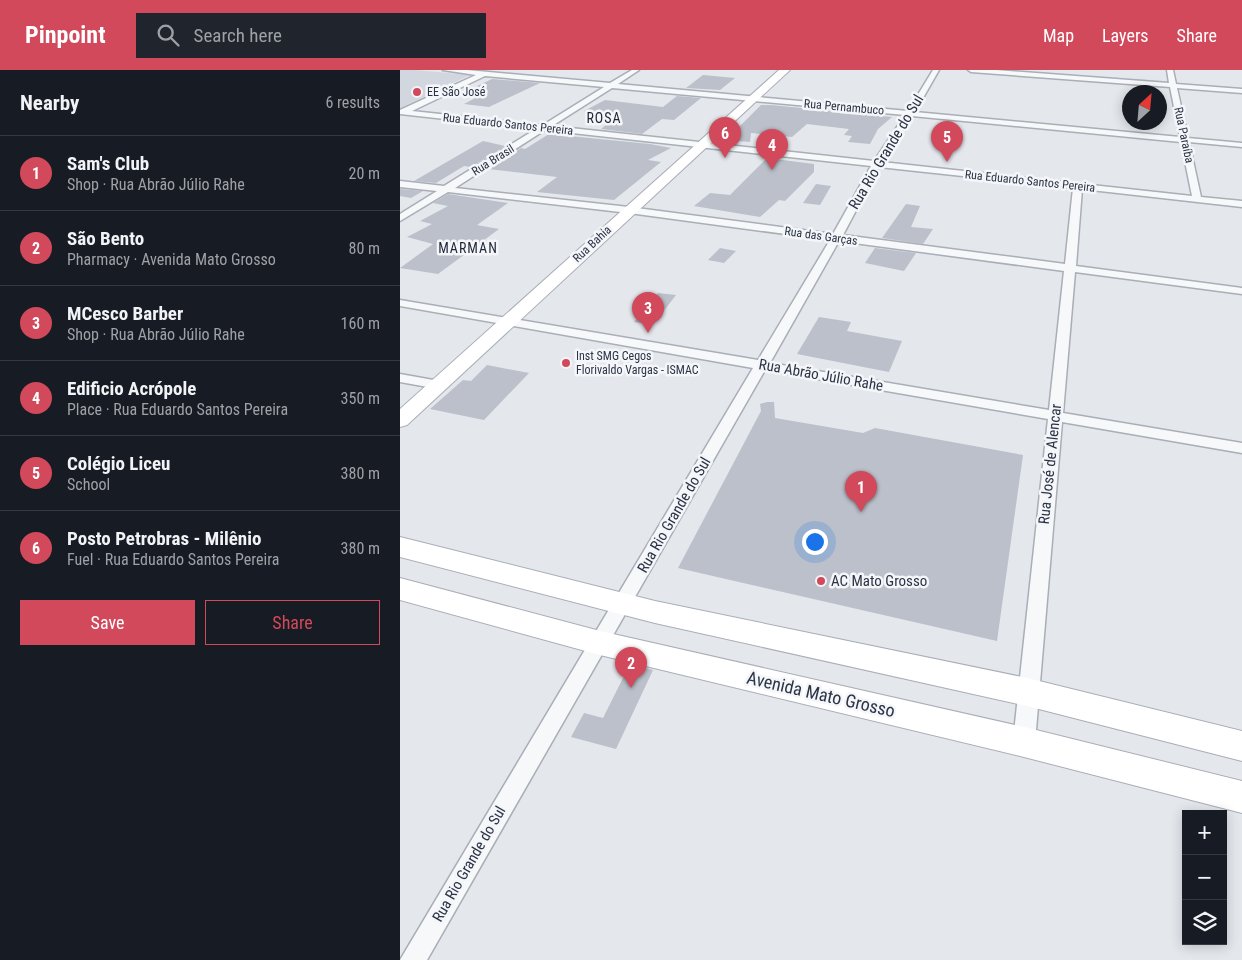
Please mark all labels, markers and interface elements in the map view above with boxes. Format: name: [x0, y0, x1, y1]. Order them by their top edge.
search box: [136, 13, 486, 58]
text: Pinpoint: [25, 21, 106, 49]
icon: search: [154, 21, 182, 49]
text: Search here: [194, 24, 282, 47]
text: Map: [1043, 25, 1074, 46]
text: Layers: [1102, 25, 1149, 46]
text: Share: [1177, 25, 1217, 46]
place label: EE São José: [427, 85, 486, 99]
north arrow: [1122, 85, 1167, 130]
marker: EE São José: [411, 86, 423, 98]
text: Nearby: [20, 91, 79, 115]
street label: Rua Rio Grande do Sul: [845, 91, 927, 213]
text: 6 results: [325, 93, 380, 112]
street label: Rua Pernambuco: [803, 97, 885, 117]
street label: Rua Paraíba: [1171, 106, 1197, 164]
street label: Rua Eduardo Santos Pereira: [442, 110, 574, 138]
district label: ROSA: [586, 110, 622, 126]
pin: 6: [709, 117, 741, 158]
pin: 5: [931, 121, 963, 162]
pin: 4: [756, 129, 788, 170]
street label: Rua Brasil: [469, 142, 517, 178]
text: Sam's Club: [67, 152, 149, 175]
text: 1: [32, 164, 40, 183]
text: 20 m: [348, 164, 380, 183]
street label: Rua Eduardo Santos Pereira: [964, 167, 1096, 195]
text: Shop · Rua Abrão Júlio Rahe: [67, 175, 245, 194]
street label: Rua Bahia: [570, 223, 614, 265]
street label: Rua das Garças: [784, 224, 858, 248]
text: São Bento: [67, 227, 144, 250]
text: 2: [32, 239, 40, 258]
text: 80 m: [348, 239, 380, 258]
district label: MARMAN: [438, 240, 498, 256]
text: Pharmacy · Avenida Mato Grosso: [67, 250, 276, 269]
pin: 3: [632, 292, 664, 333]
text: MCesco Barber: [67, 302, 183, 325]
text: 3: [32, 314, 40, 333]
text: 160 m: [341, 314, 380, 333]
text: Shop · Rua Abrão Júlio Rahe: [67, 325, 245, 344]
place label: Inst SMG Cegos Florivaldo Vargas - ISMAC: [576, 349, 699, 377]
street label: Rua Abrão Júlio Rahe: [757, 355, 885, 395]
marker: Inst SMG Cegos Florivaldo Vargas - ISMAC: [560, 357, 572, 369]
text: Edificio Acrópole: [67, 377, 196, 400]
text: 4: [32, 389, 40, 408]
text: 350 m: [341, 389, 380, 408]
text: Place · Rua Eduardo Santos Pereira: [67, 400, 288, 419]
street label: Rua José de Alencar: [1035, 403, 1065, 525]
text: Colégio Liceu: [67, 452, 170, 475]
street label: Rua Rio Grande do Sul: [634, 454, 714, 576]
text: 5: [32, 464, 40, 483]
text: 380 m: [341, 464, 380, 483]
pin: 1: [845, 471, 877, 512]
text: School: [67, 475, 110, 494]
text: Posto Petrobras - Milênio: [67, 527, 261, 550]
your location: [802, 529, 828, 555]
text: 6: [32, 539, 40, 558]
text: 380 m: [341, 539, 380, 558]
text: Fuel · Rua Eduardo Santos Pereira: [67, 550, 279, 569]
place label: AC Mato Grosso: [831, 572, 927, 590]
marker: AC Mato Grosso: [815, 575, 827, 587]
button: Save: [20, 600, 195, 645]
button: Share: [205, 600, 380, 645]
pin: 2: [615, 647, 647, 688]
street label: Avenida Mato Grosso: [745, 667, 897, 721]
street label: Rua Rio Grande do Sul: [429, 803, 509, 925]
map controls: [1182, 810, 1227, 945]
button: +: [1182, 810, 1227, 855]
button: −: [1182, 855, 1227, 900]
button: layers: [1182, 900, 1227, 945]

